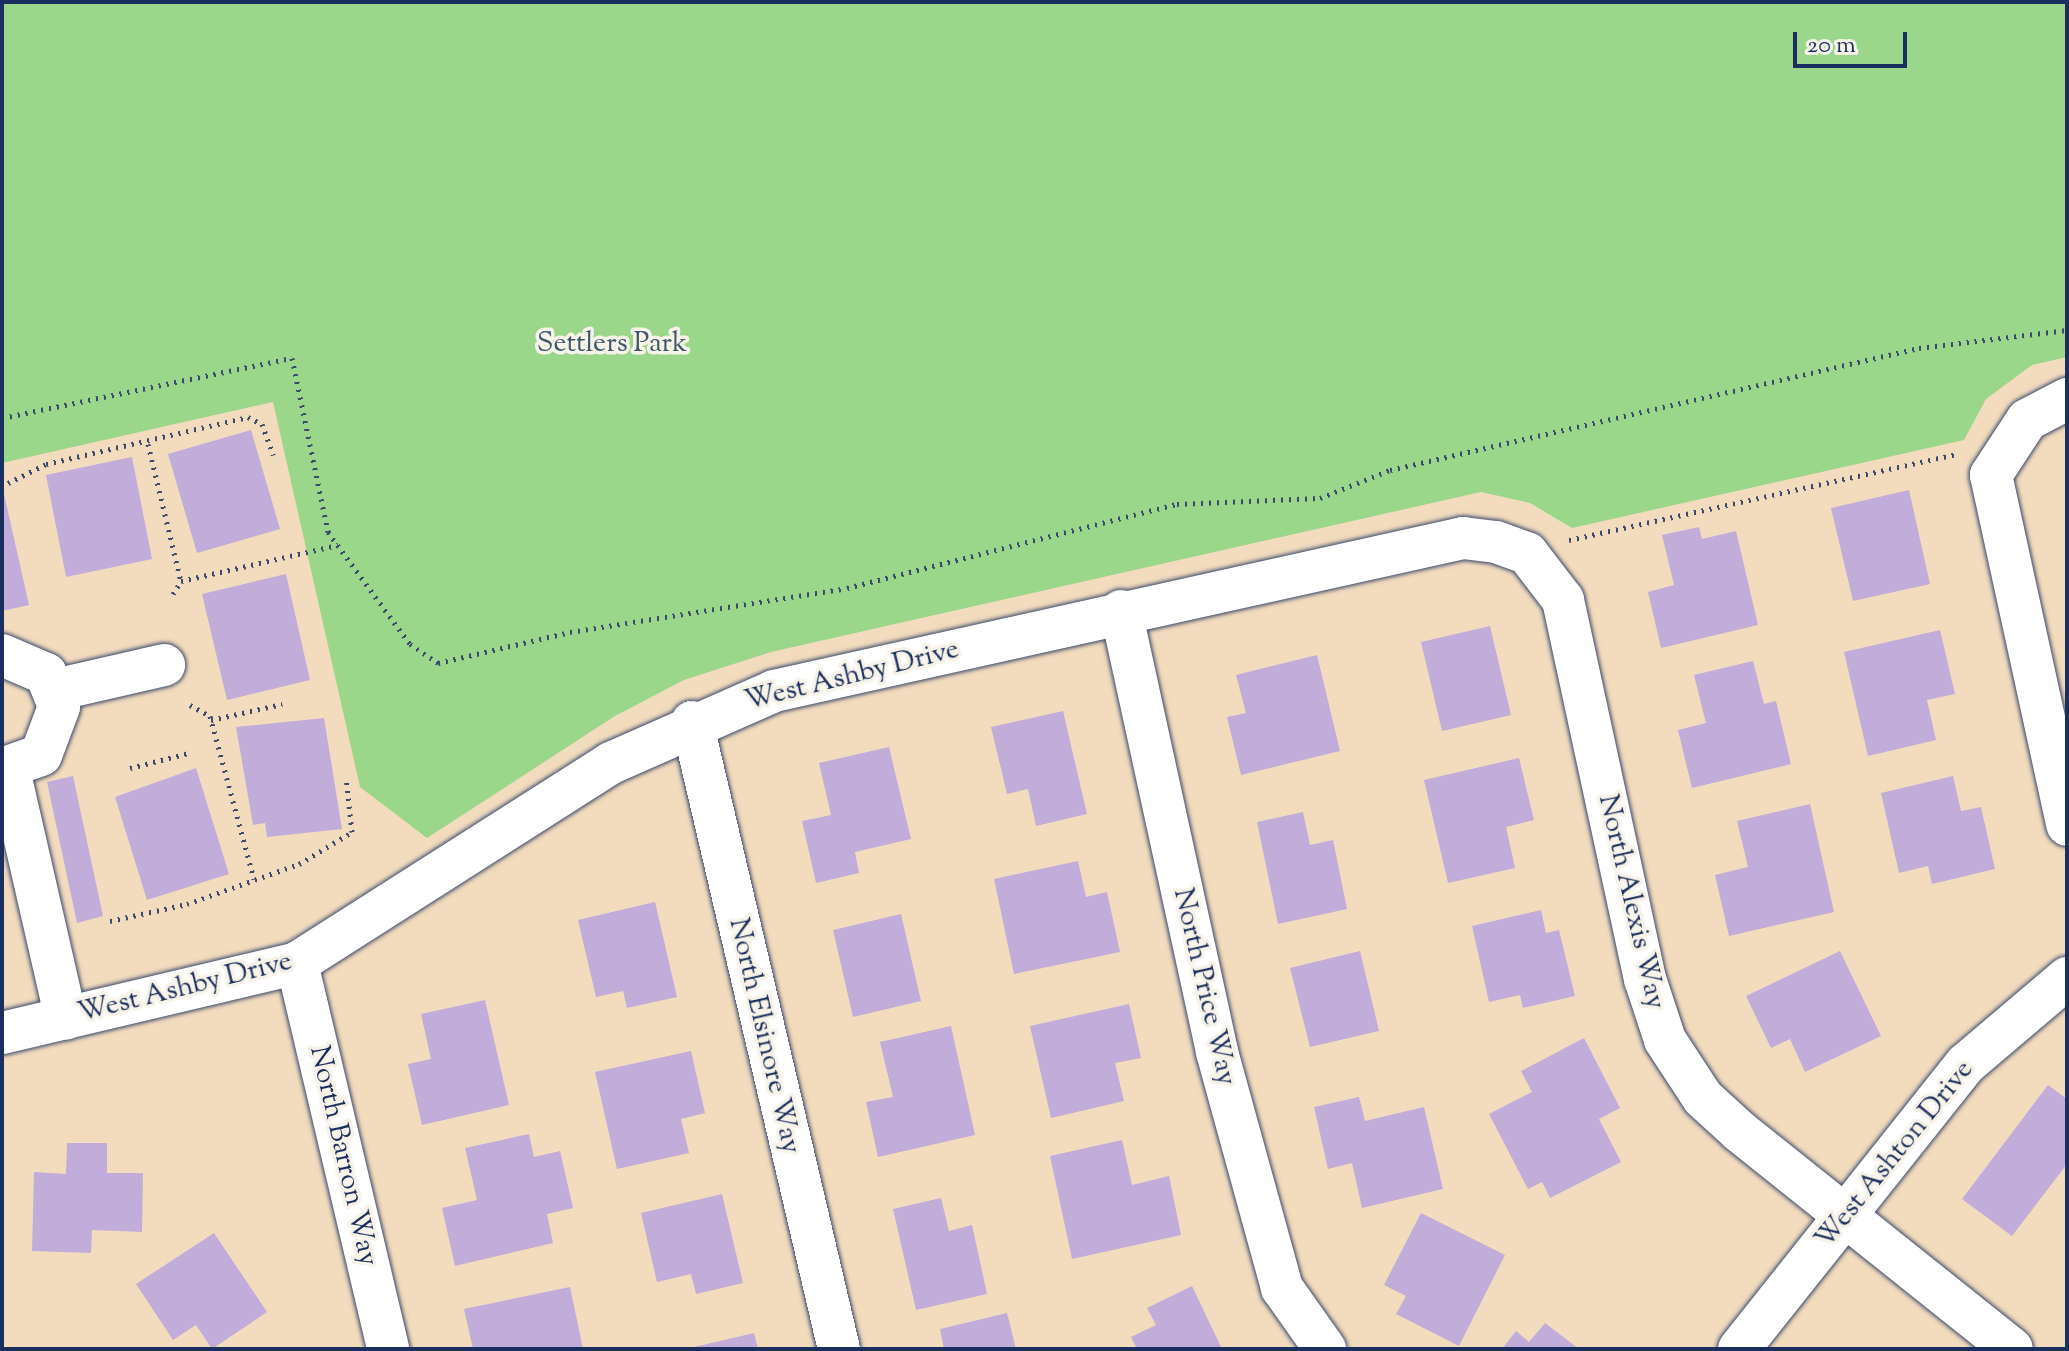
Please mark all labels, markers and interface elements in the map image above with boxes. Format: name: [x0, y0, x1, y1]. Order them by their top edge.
scale bar: [1797, 16, 1911, 66]
text: 20 m: [1807, 29, 1856, 63]
park label: Settlers Park: [537, 327, 687, 361]
street label: West Ashby Drive: [741, 633, 963, 719]
street label: North Alexis Way: [1590, 792, 1672, 1012]
street label: North Price Way: [1165, 885, 1243, 1089]
street label: North Elsinore Way: [721, 915, 807, 1157]
street label: West Ashby Drive: [74, 945, 296, 1031]
street label: North Barron Way: [301, 1043, 385, 1269]
street label: West Ashton Drive: [1809, 1054, 1981, 1256]

